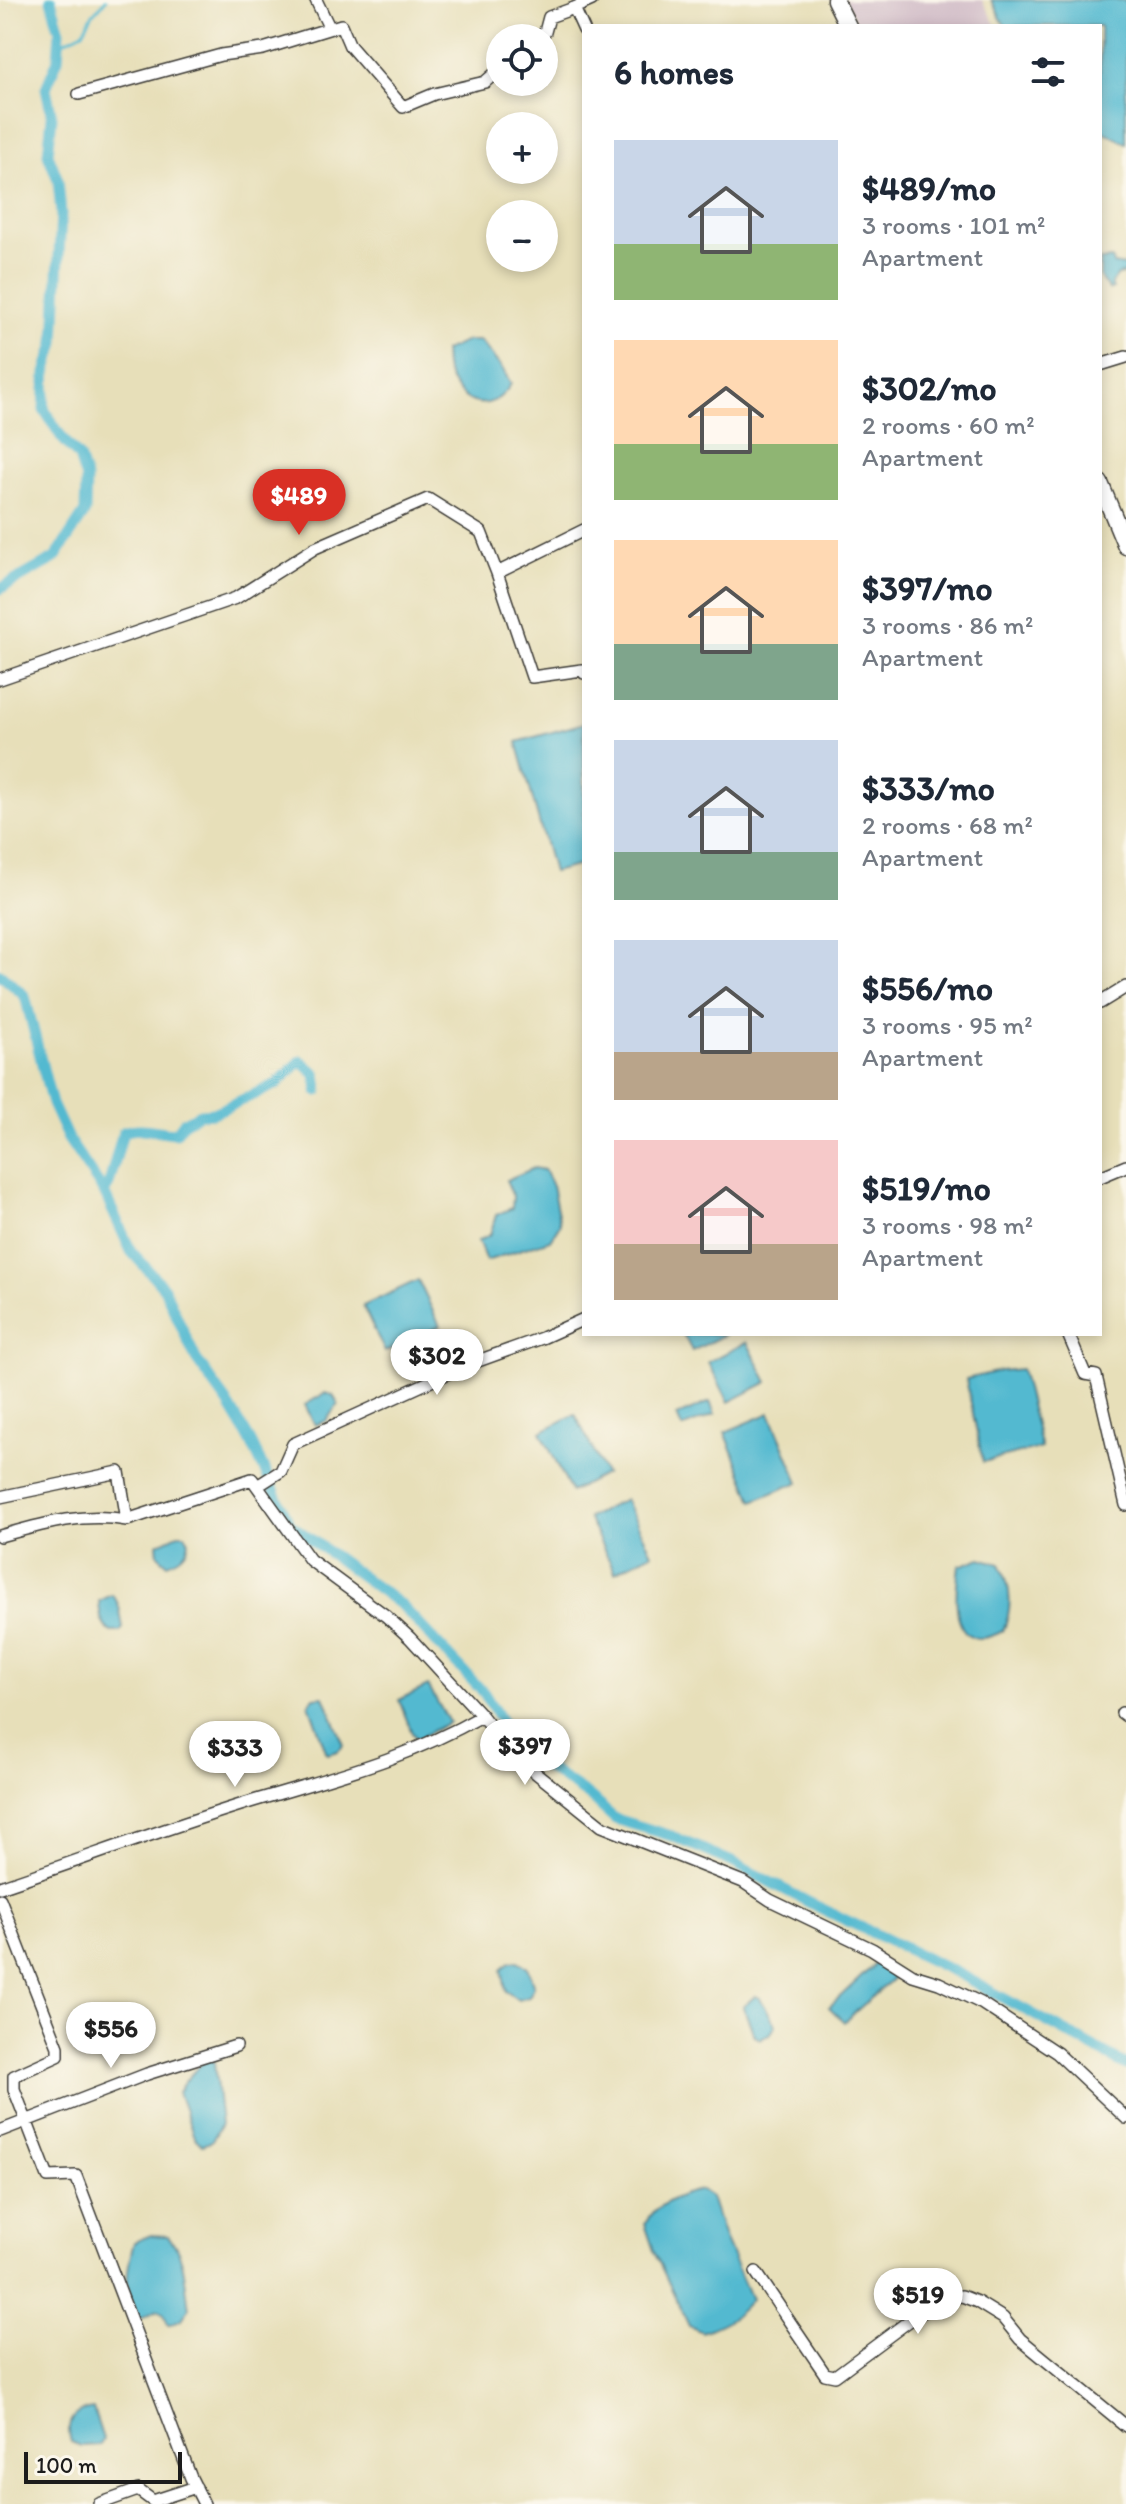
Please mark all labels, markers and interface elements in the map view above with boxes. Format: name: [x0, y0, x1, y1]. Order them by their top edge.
map controls: [486, 24, 558, 272]
button: locate: [486, 24, 558, 96]
icon: filters: [1026, 50, 1070, 94]
text: 6 homes: [614, 52, 734, 93]
button: +: [486, 112, 558, 184]
text: $489/mo: [862, 168, 996, 209]
icon: home: [678, 172, 774, 268]
button: −: [486, 200, 558, 272]
text: 3 rooms · 101 m²: [862, 209, 1045, 241]
text: Apartment: [862, 241, 983, 273]
text: $302/mo: [862, 368, 997, 409]
icon: home: [678, 372, 774, 468]
text: 2 rooms · 60 m²: [862, 409, 1035, 441]
text: Apartment: [862, 441, 983, 473]
pin: $489: [252, 469, 346, 537]
text: $489: [271, 479, 327, 511]
text: $397/mo: [862, 568, 993, 609]
icon: home: [678, 572, 774, 668]
text: 3 rooms · 86 m²: [862, 609, 1033, 641]
text: Apartment: [862, 641, 983, 673]
text: $333/mo: [862, 768, 995, 809]
icon: home: [678, 772, 774, 868]
text: 2 rooms · 68 m²: [862, 809, 1033, 841]
text: Apartment: [862, 841, 983, 873]
text: $556/mo: [862, 968, 993, 1009]
icon: home: [678, 972, 774, 1068]
text: 3 rooms · 95 m²: [862, 1009, 1033, 1041]
text: Apartment: [862, 1041, 983, 1073]
text: $519/mo: [862, 1168, 991, 1209]
icon: home: [678, 1172, 774, 1268]
text: 3 rooms · 98 m²: [862, 1209, 1033, 1241]
text: Apartment: [862, 1241, 983, 1273]
pin: $302: [390, 1329, 484, 1397]
text: $302: [408, 1339, 466, 1371]
pin: $397: [478, 1719, 572, 1787]
pin: $333: [188, 1721, 282, 1789]
text: $397: [498, 1729, 552, 1761]
text: $333: [207, 1731, 263, 1763]
pin: $556: [64, 2002, 158, 2070]
text: $556: [84, 2012, 138, 2044]
pin: $519: [871, 2268, 965, 2336]
text: $519: [892, 2278, 944, 2310]
scale bar: [24, 2448, 182, 2484]
text: 100 m: [36, 2452, 97, 2479]

